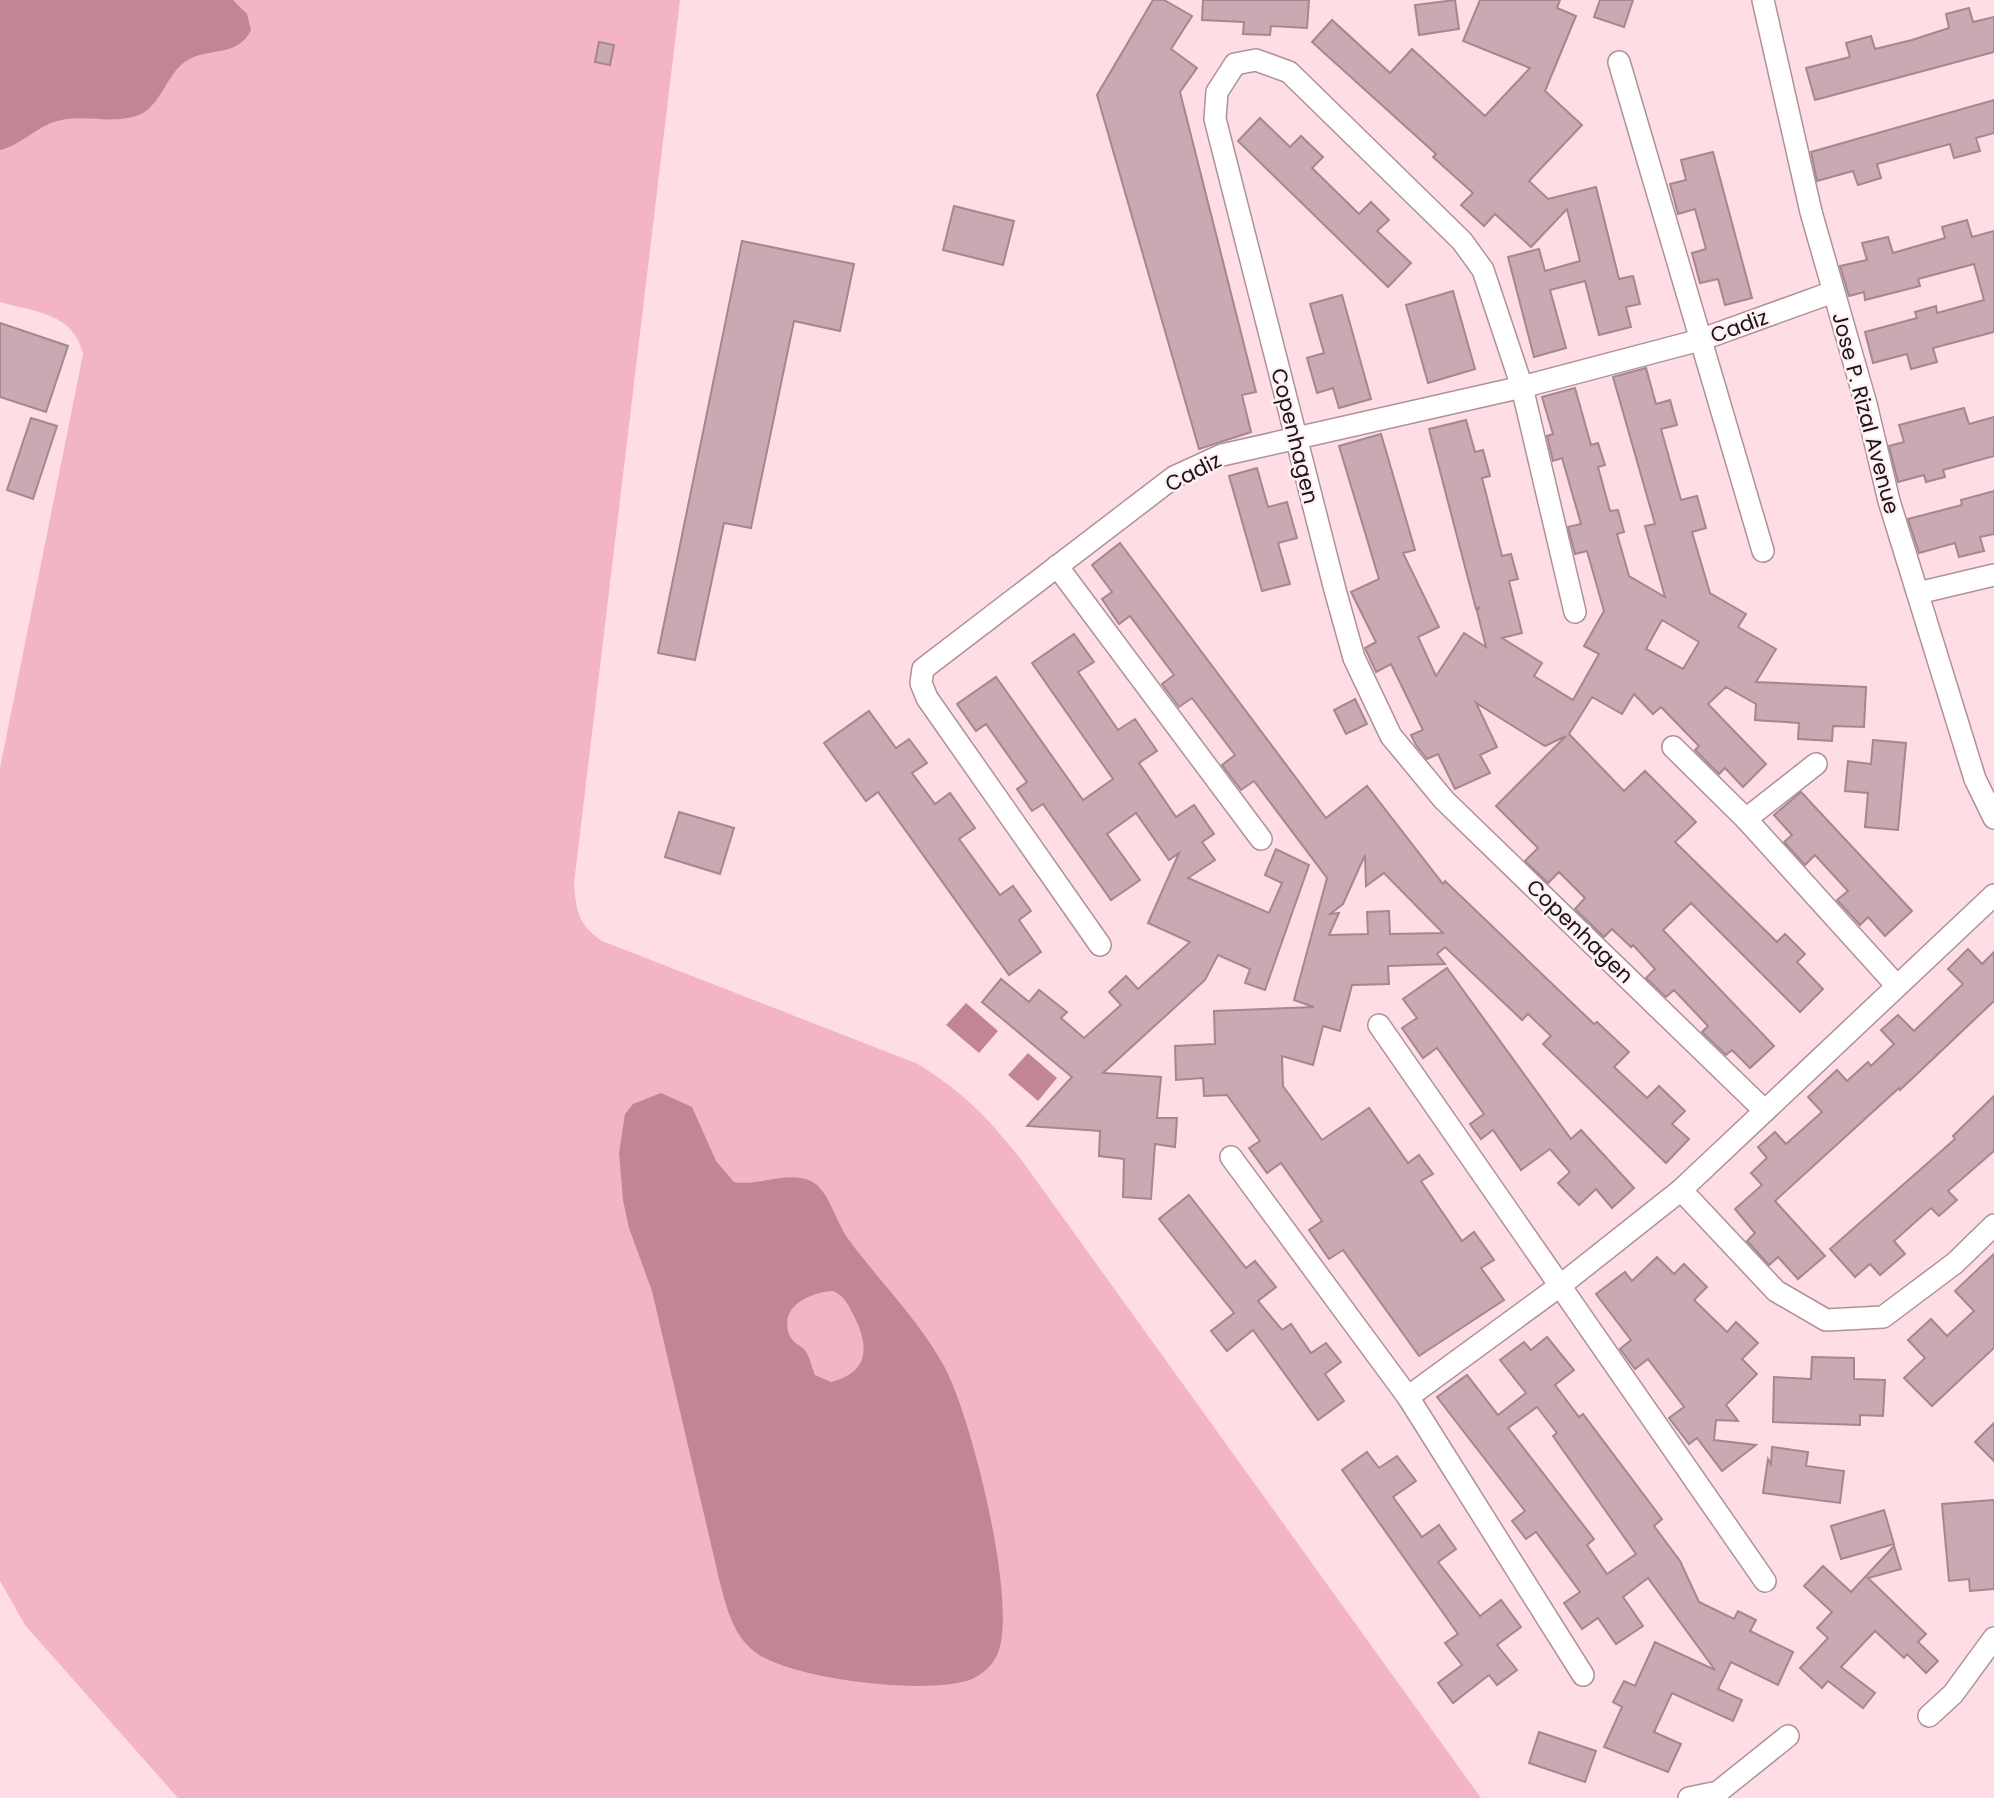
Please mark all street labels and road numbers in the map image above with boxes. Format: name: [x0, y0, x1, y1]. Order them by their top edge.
street label: Cadiz: [1706, 302, 1772, 350]
street label: Jose P. Rizal Avenue: [1825, 309, 1907, 517]
street label: Copenhagen: [1264, 365, 1326, 507]
street label: Cadiz: [1160, 446, 1226, 498]
street label: Copenhagen: [1520, 872, 1640, 990]

